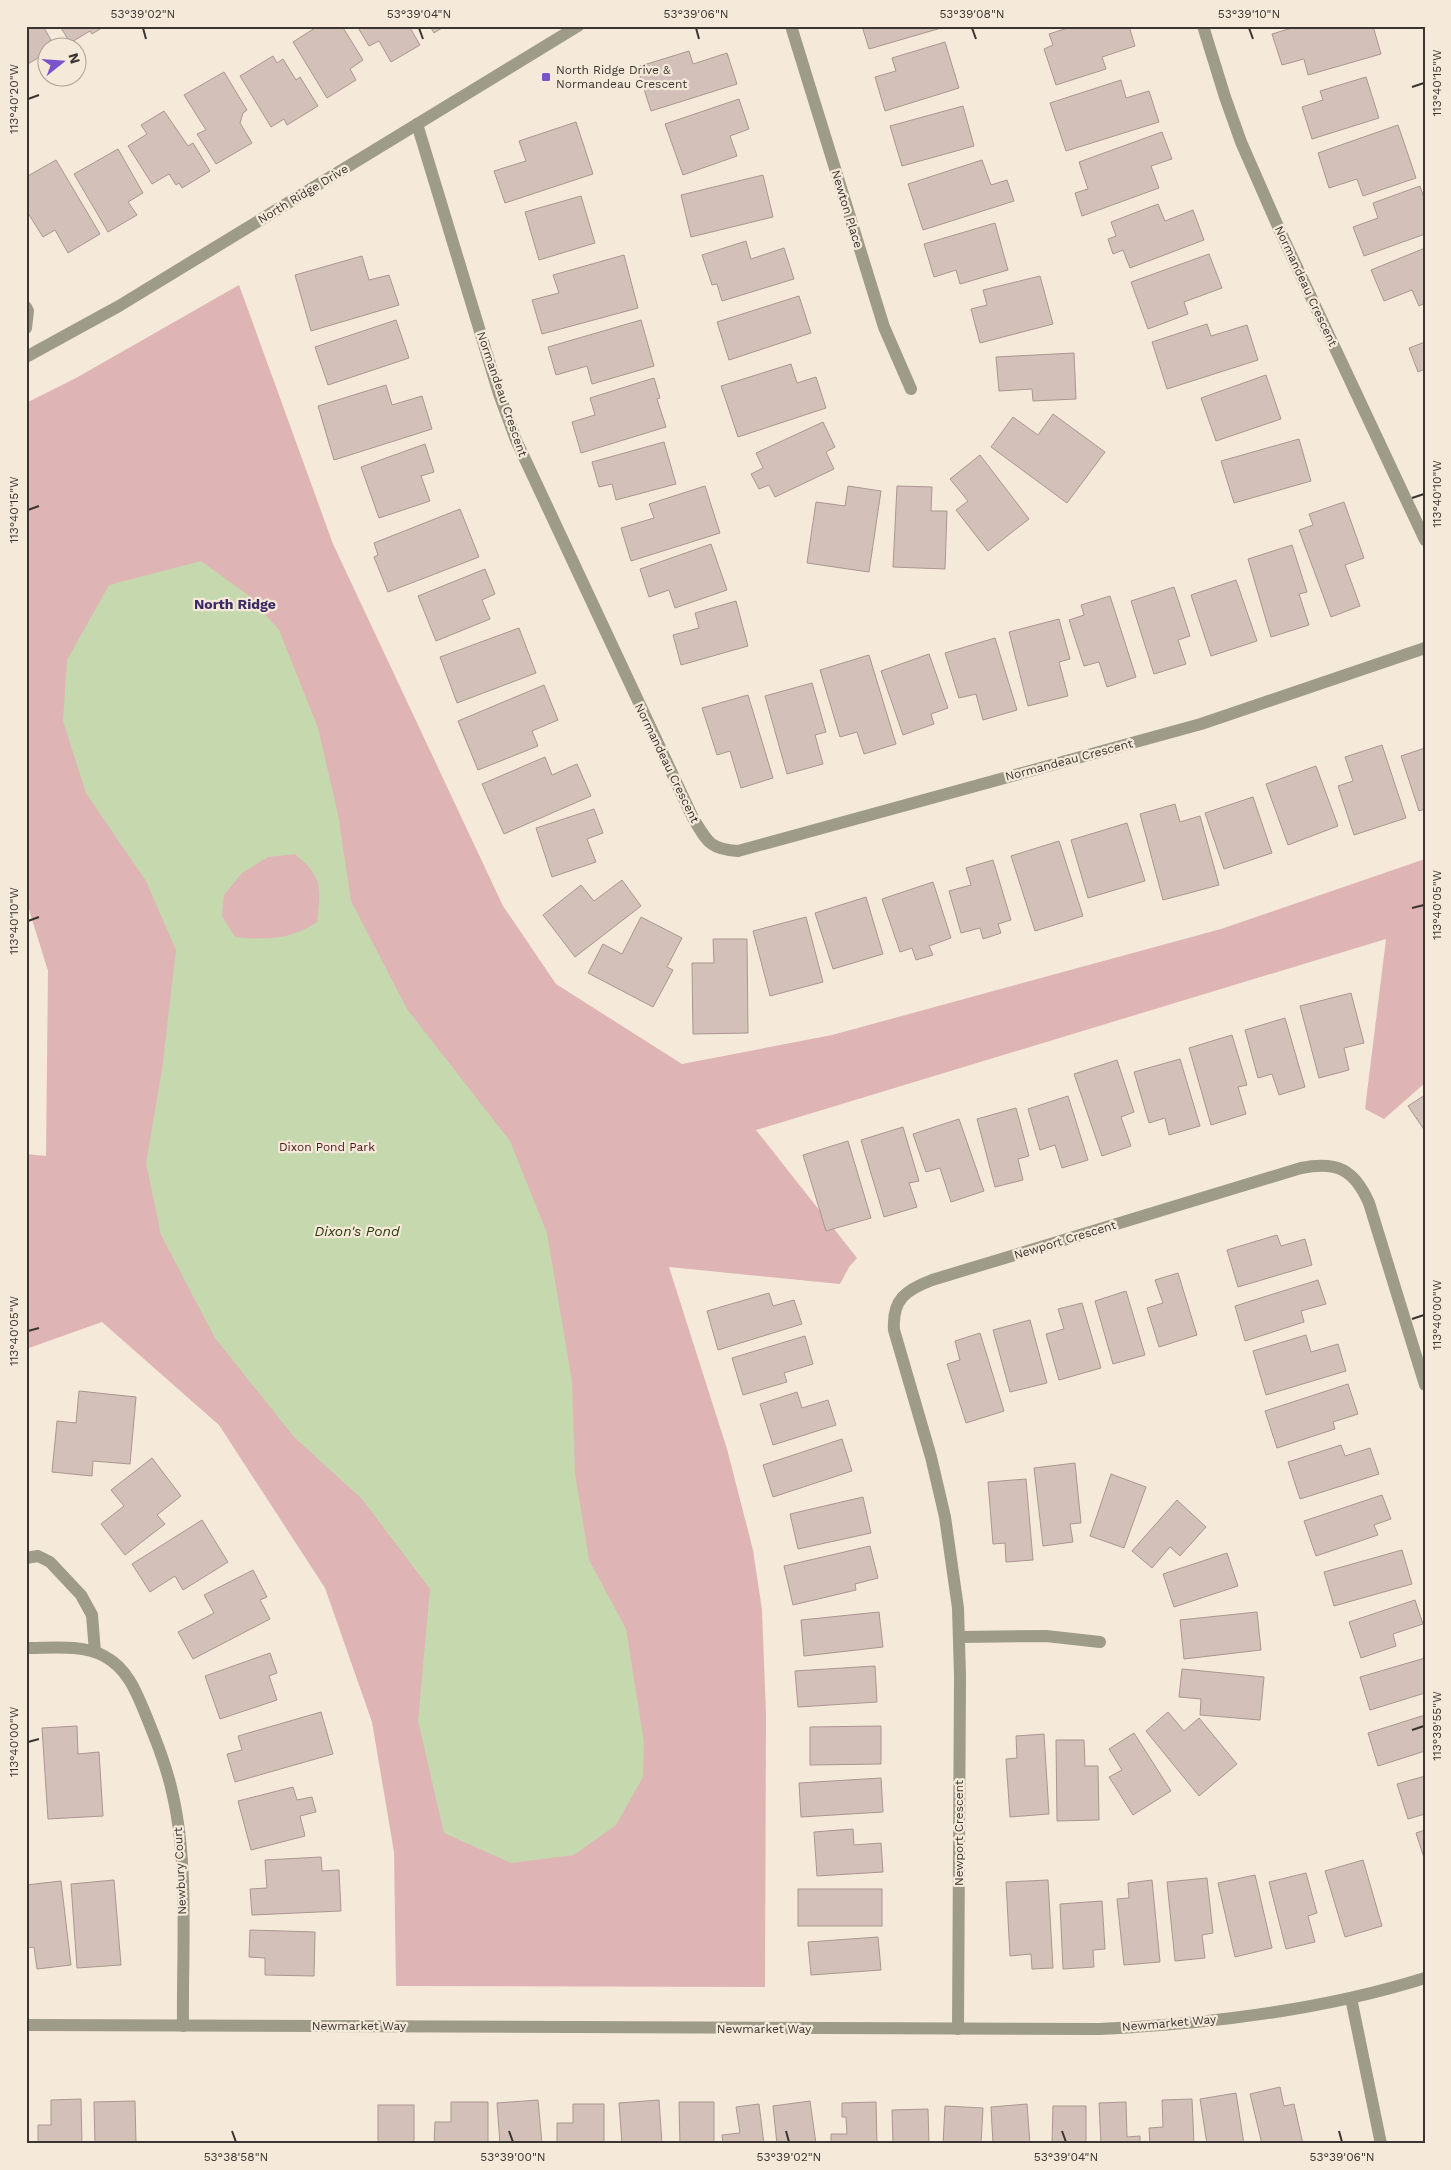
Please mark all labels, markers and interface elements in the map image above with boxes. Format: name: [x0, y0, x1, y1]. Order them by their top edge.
text: 53°39'02"N: [111, 7, 175, 21]
text: 53°39'04"N: [387, 7, 451, 21]
text: 53°39'06"N: [663, 7, 729, 21]
text: 53°39'08"N: [939, 7, 1005, 21]
text: 53°39'10"N: [1218, 7, 1280, 21]
north arrow: [38, 38, 88, 88]
text: 113°40'15"W: [1430, 49, 1444, 117]
text: N: [65, 51, 84, 65]
place label: North Ridge Drive & Normandeau Crescent: [556, 63, 687, 91]
text: 113°40'20"W: [7, 64, 21, 134]
marker: North Ridge Drive & Normandeau Crescent: [540, 71, 552, 83]
street label: North Ridge Drive: [255, 161, 351, 226]
street label: Newton Place: [829, 168, 866, 250]
street label: Normandeau Crescent: [1272, 223, 1340, 349]
street label: Normandeau Crescent: [474, 330, 530, 458]
text: 113°40'10"W: [1430, 460, 1444, 528]
text: 113°40'15"W: [7, 476, 21, 544]
district label: North Ridge: [194, 596, 276, 612]
street label: Normandeau Crescent: [632, 701, 702, 825]
street label: Normandeau Crescent: [1004, 736, 1134, 784]
text: 113°40'05"W: [1430, 870, 1444, 940]
text: 113°40'10"W: [7, 887, 21, 955]
park label: Dixon Pond Park: [279, 1140, 375, 1154]
street label: Newport Crescent: [1012, 1218, 1118, 1262]
water label: Dixon's Pond: [314, 1223, 400, 1239]
text: 113°40'00"W: [1430, 1279, 1444, 1350]
text: 113°40'05"W: [7, 1296, 21, 1366]
text: 113°39'55"W: [1430, 1691, 1444, 1761]
text: 113°40'00"W: [7, 1706, 21, 1777]
street label: Newport Crescent: [952, 1780, 966, 1886]
street label: Newbury Court: [171, 1827, 189, 1915]
street label: Newmarket Way: [1121, 2012, 1217, 2034]
street label: Newmarket Way: [312, 2019, 407, 2033]
street label: Newmarket Way: [717, 2022, 812, 2036]
text: 53°38'58"N: [204, 2150, 268, 2164]
text: 53°39'00"N: [480, 2150, 546, 2164]
text: 53°39'02"N: [757, 2150, 821, 2164]
text: 53°39'04"N: [1034, 2150, 1098, 2164]
text: 53°39'06"N: [1309, 2150, 1375, 2164]

